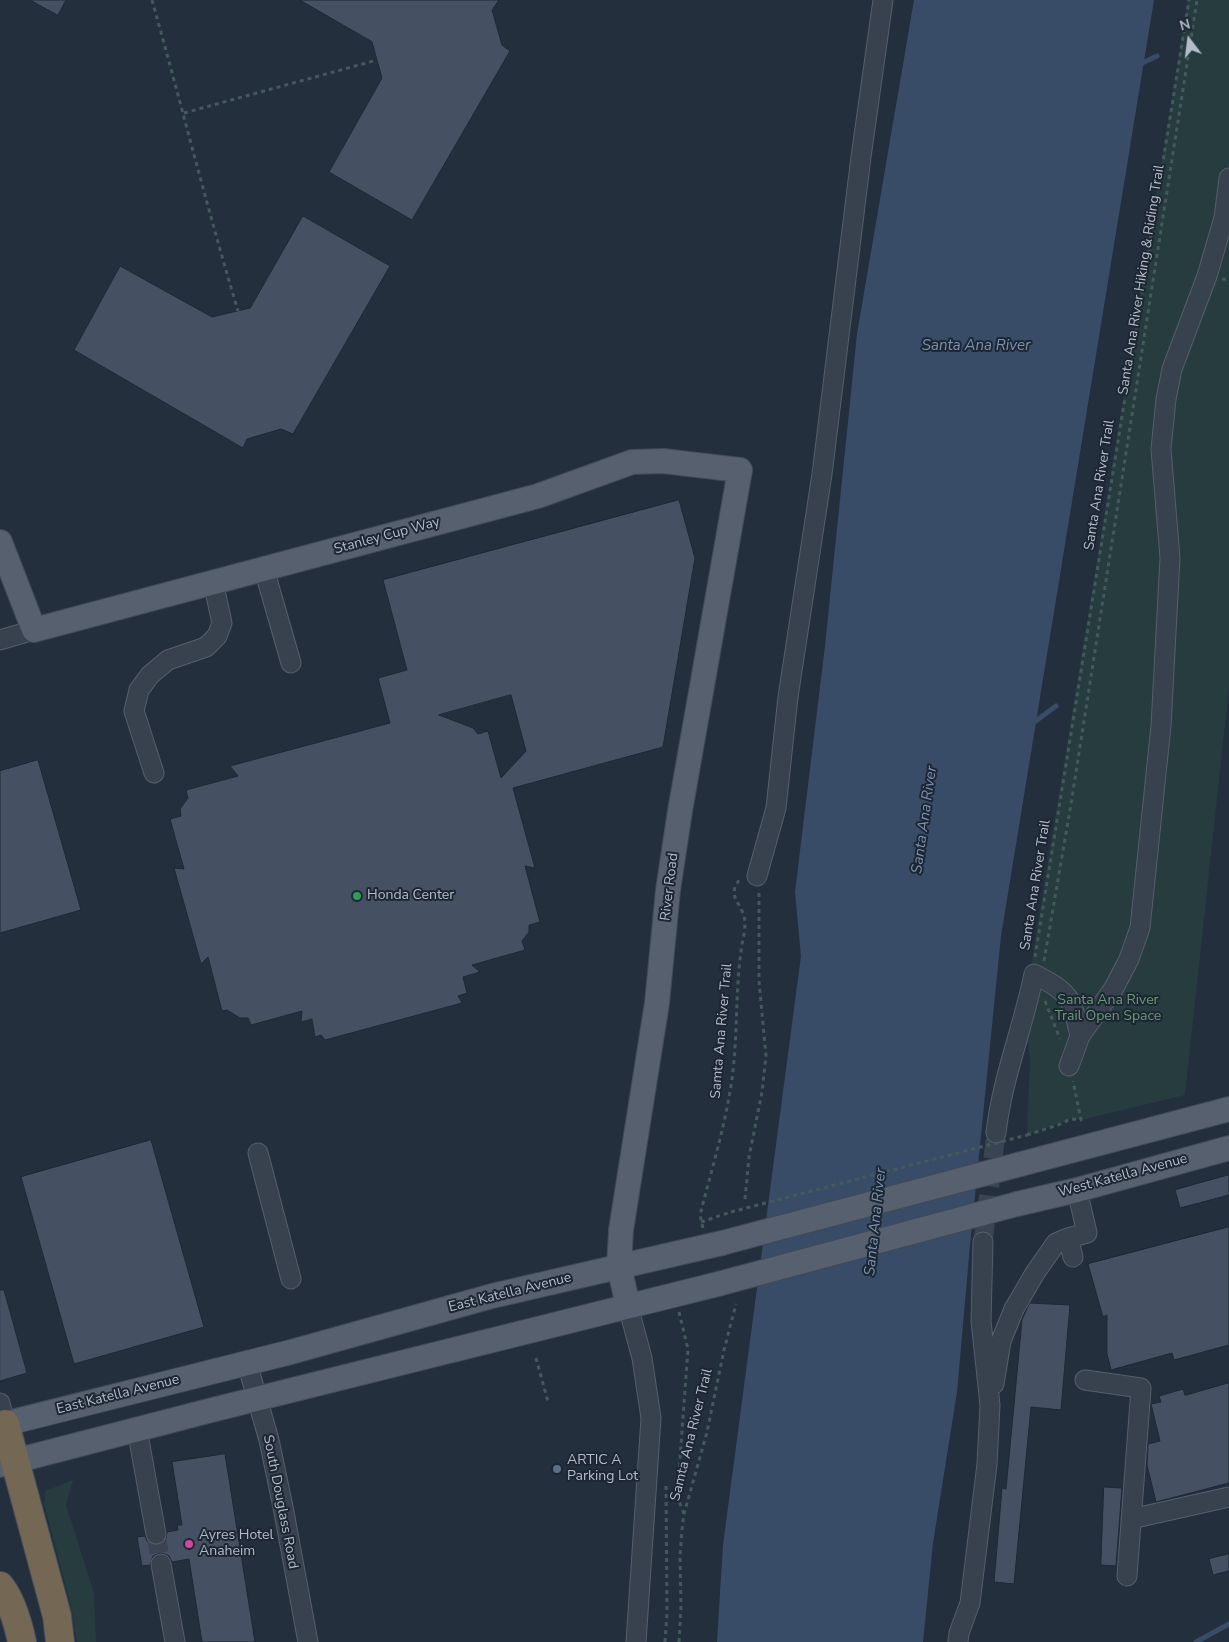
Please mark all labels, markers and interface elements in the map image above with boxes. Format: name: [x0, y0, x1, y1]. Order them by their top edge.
text: N: [1177, 14, 1193, 36]
north arrow: [1164, 15, 1214, 65]
street label: Santa Ana River Hiking & Riding Trail: [1115, 164, 1169, 396]
water label: Santa Ana River: [922, 337, 1030, 355]
street label: Santa Ana River Trail: [1081, 419, 1119, 551]
street label: Stanley Cup Way: [332, 514, 442, 558]
water label: Santa Ana River: [909, 765, 941, 875]
street label: Santa Ana River Trail: [1017, 819, 1055, 951]
street label: River Road: [657, 852, 683, 922]
place label: Honda Center: [367, 888, 454, 904]
marker: Honda Center: [351, 890, 363, 902]
street label: Samta Ana River Trail: [708, 963, 736, 1099]
park label: Santa Ana River Trail Open Space: [1055, 993, 1161, 1026]
street label: West Katella Avenue: [1057, 1151, 1189, 1201]
water label: Santa Ana River: [861, 1167, 891, 1277]
street label: East Katella Avenue: [447, 1270, 573, 1316]
street label: Samta Ana River Trail: [667, 1367, 717, 1503]
street label: East Katella Avenue: [55, 1372, 181, 1418]
street label: South Douglass Road: [259, 1434, 301, 1570]
place label: ARTIC A Parking Lot: [567, 1453, 638, 1485]
marker: ARTIC A Parking Lot: [551, 1463, 563, 1475]
place label: Ayres Hotel Anaheim: [199, 1528, 274, 1560]
marker: Ayres Hotel Anaheim: [183, 1538, 195, 1550]

